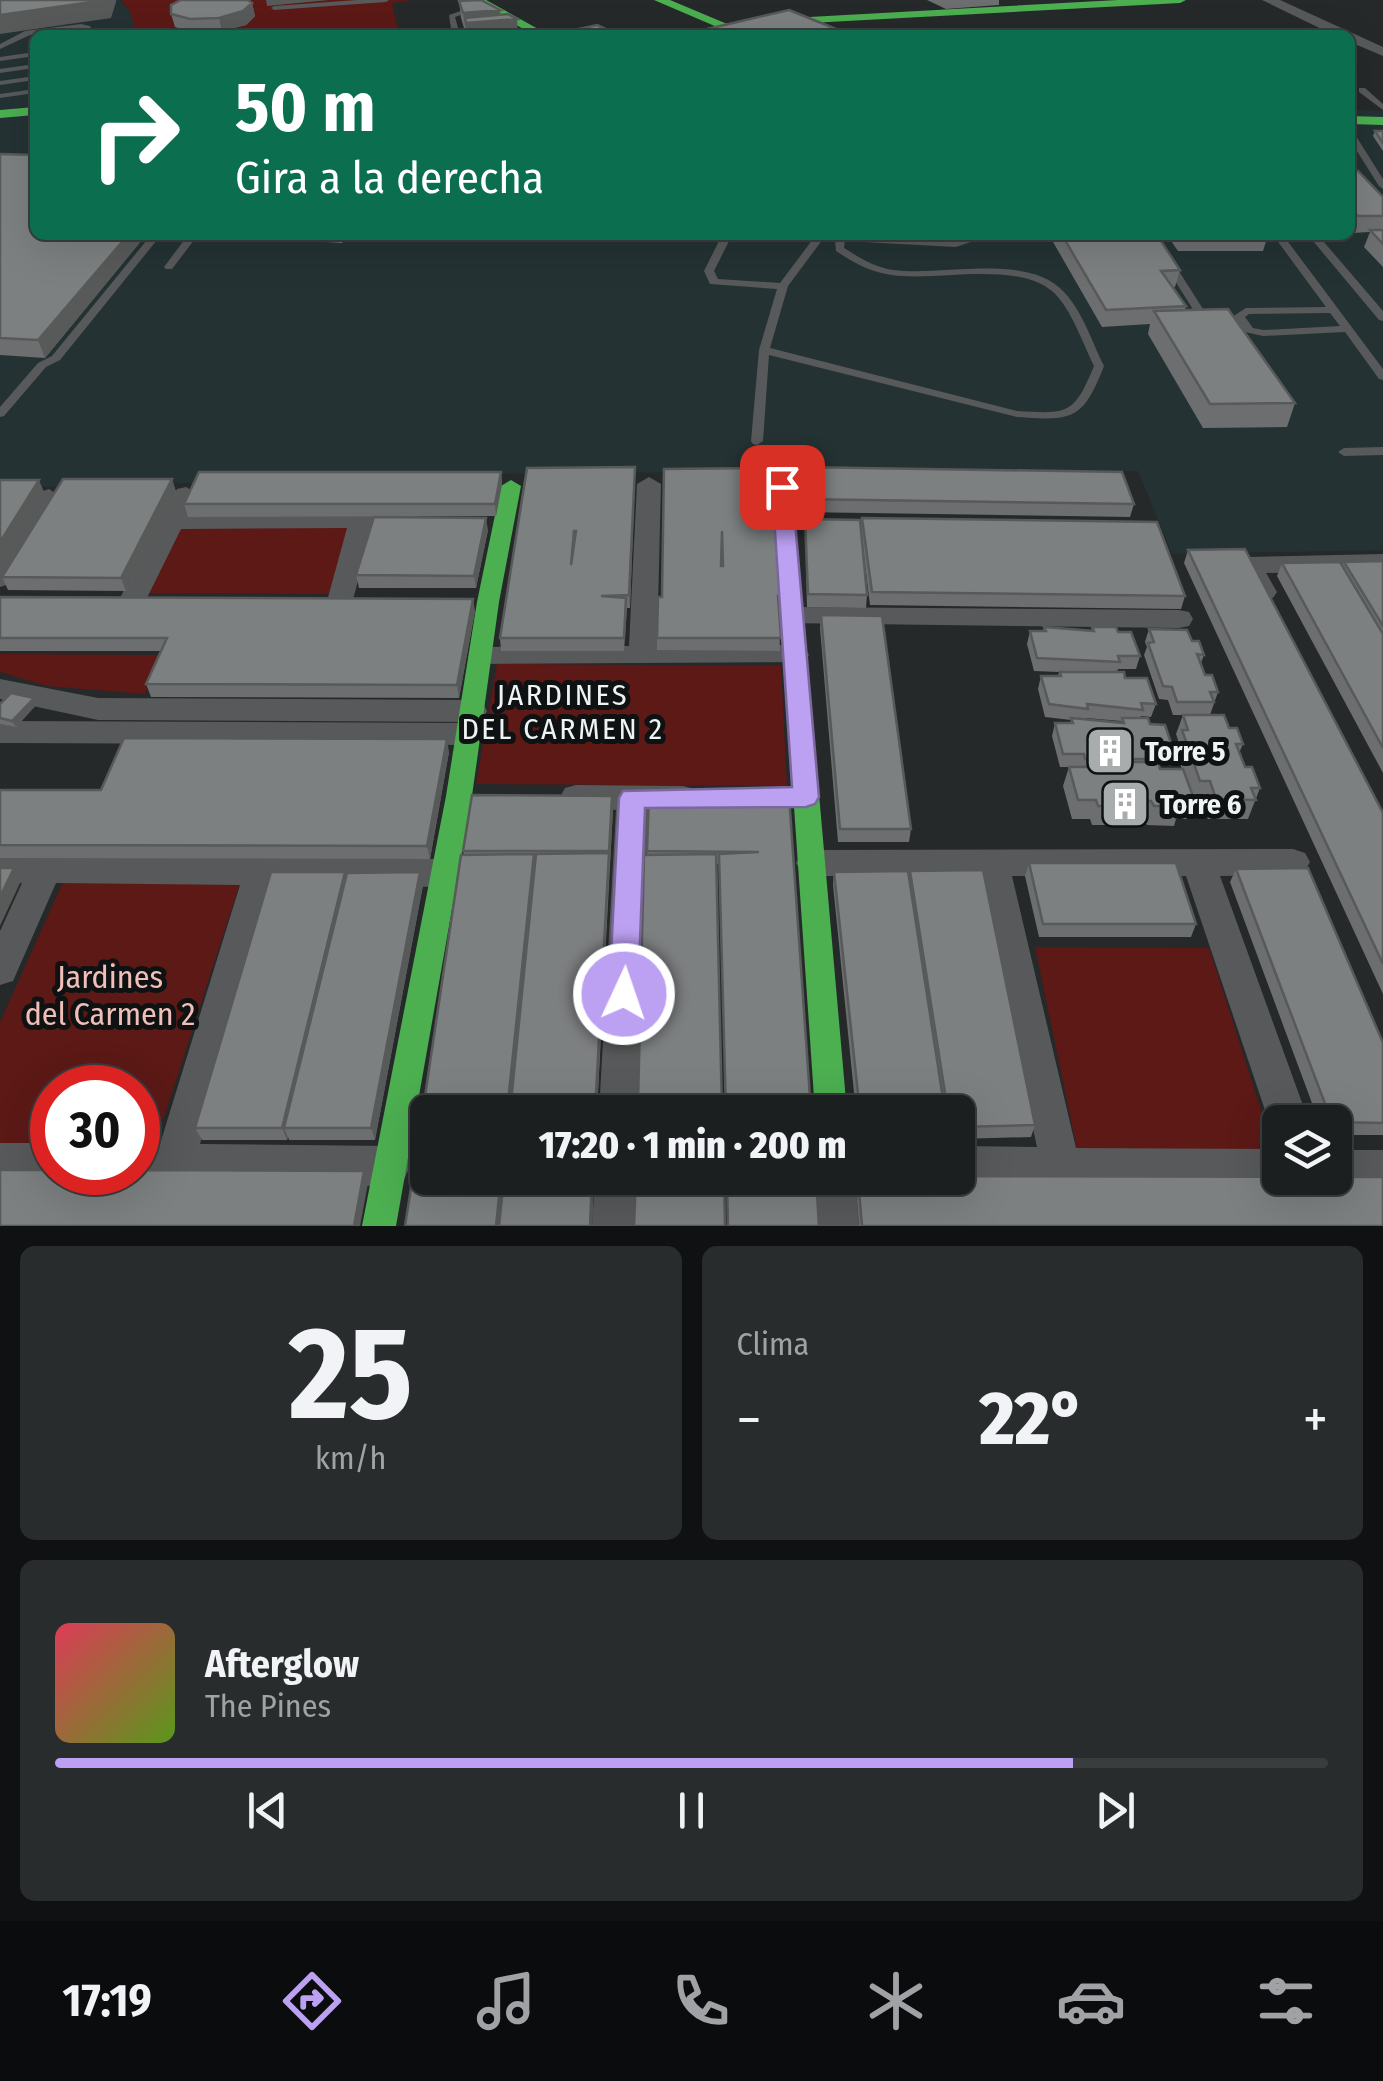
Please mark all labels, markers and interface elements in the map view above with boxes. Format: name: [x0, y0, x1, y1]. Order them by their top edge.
text: 50 m: [235, 66, 376, 150]
icon: right: [70, 70, 200, 200]
text: Gira a la derecha: [235, 151, 544, 205]
pin: [740, 445, 825, 530]
icon: arrive: [755, 460, 810, 515]
district label: JARDINES DEL CARMEN 2: [461, 677, 665, 747]
building icon: Torre 5: [1084, 725, 1136, 777]
place label: Torre 5: [1145, 735, 1226, 768]
building icon: Torre 6: [1099, 778, 1151, 830]
place label: Torre 6: [1160, 788, 1242, 821]
position arrow: [572, 942, 676, 1046]
park label: Jardines del Carmen 2: [25, 958, 195, 1033]
speed limit sign: 30: [30, 1065, 160, 1195]
map controls: [1262, 1105, 1352, 1195]
button: layers: [1262, 1105, 1352, 1195]
text: 17:20 · 1 min · 200 m: [539, 1122, 846, 1168]
text: 25: [289, 1296, 413, 1452]
text: Clima: [737, 1325, 809, 1363]
text: 22°: [979, 1374, 1085, 1464]
text: −: [737, 1387, 761, 1453]
text: +: [1303, 1387, 1328, 1453]
text: km/h: [315, 1439, 386, 1477]
text: Afterglow: [205, 1641, 359, 1687]
text: The Pines: [205, 1687, 331, 1725]
icon: previous: [240, 1783, 295, 1838]
icon: pause: [664, 1783, 719, 1838]
icon: next: [1088, 1783, 1143, 1838]
icon: directions: [277, 1966, 347, 2036]
icon: music: [471, 1966, 541, 2036]
icon: phone: [666, 1966, 736, 2036]
icon: climate: [861, 1966, 931, 2036]
icon: car: [1056, 1966, 1126, 2036]
icon: filters: [1251, 1966, 1321, 2036]
text: 17:19: [62, 1974, 152, 2028]

